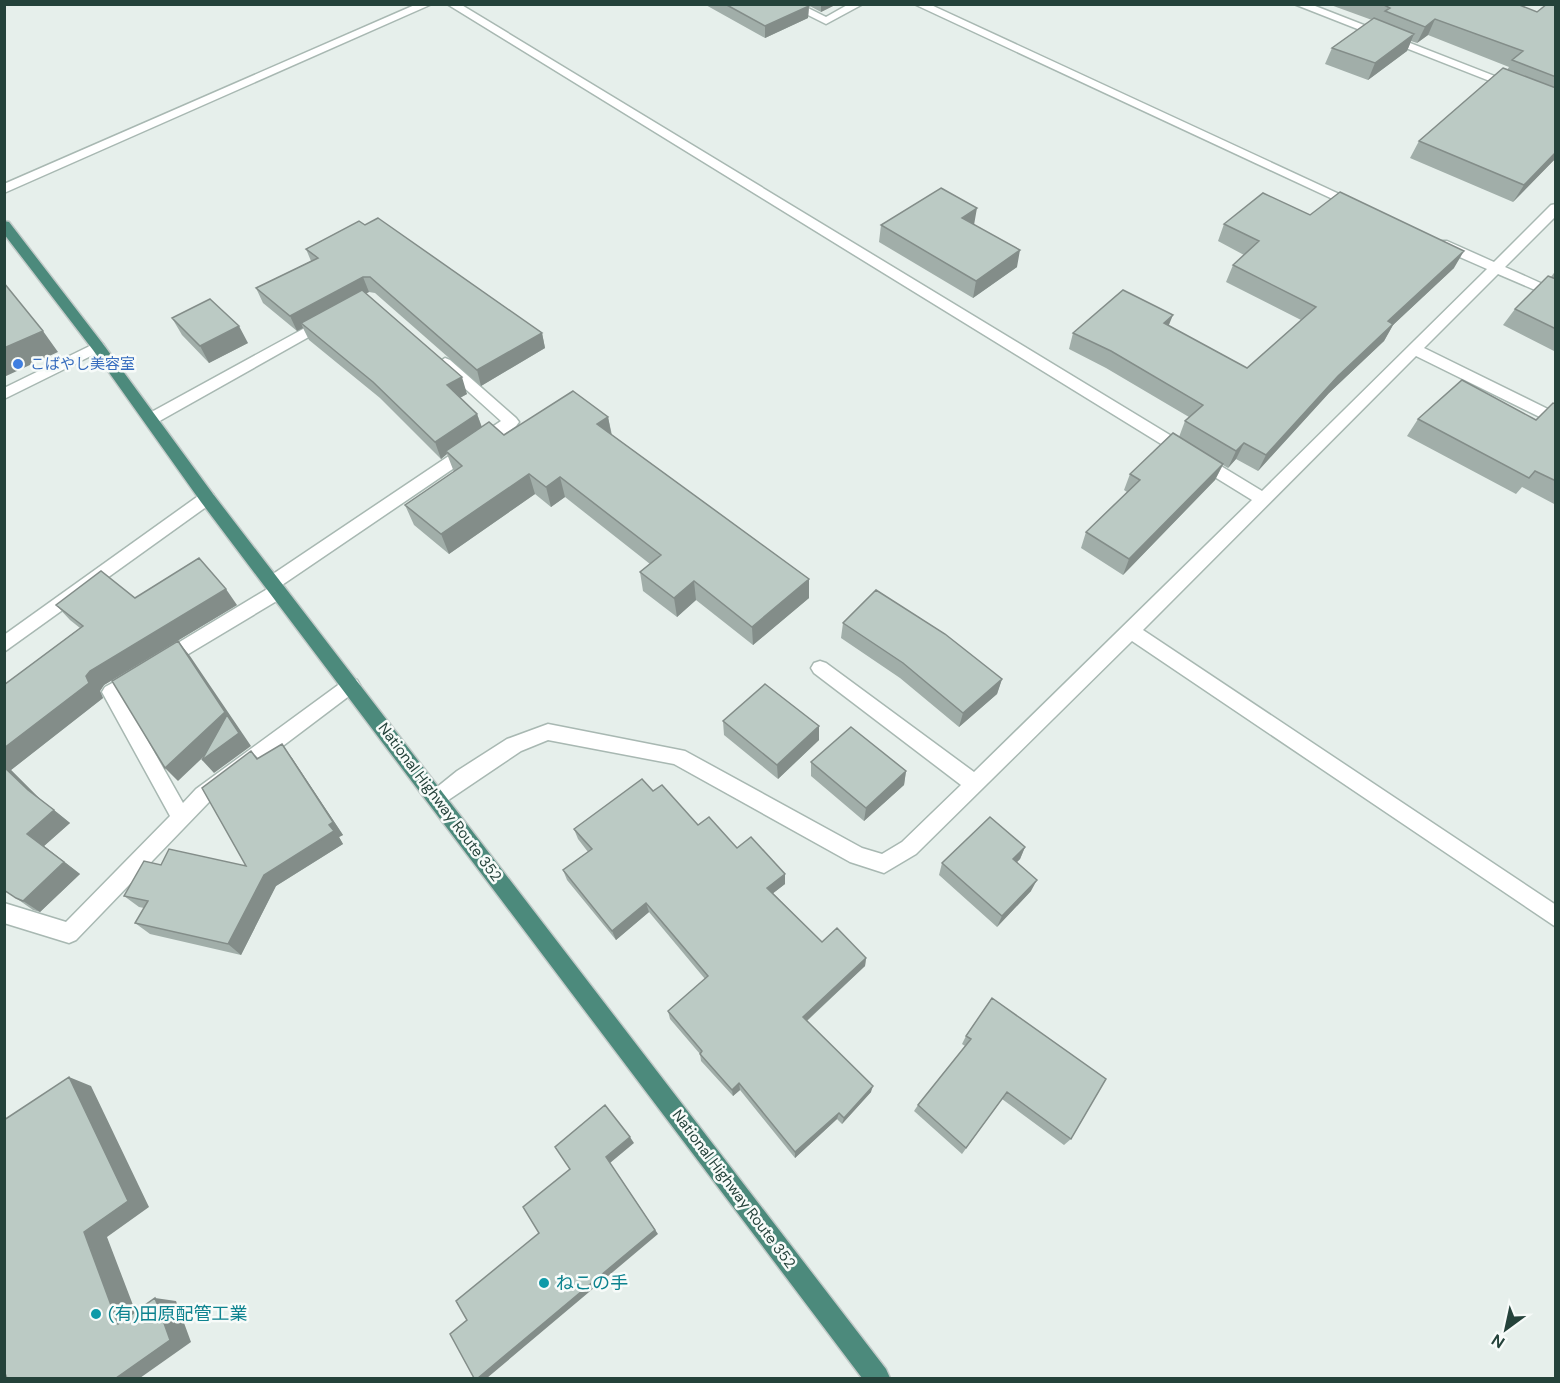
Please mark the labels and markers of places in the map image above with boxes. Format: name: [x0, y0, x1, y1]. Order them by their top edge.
place label: こばやし美容室: [30, 354, 135, 374]
marker: こばやし美容室: [11, 357, 25, 371]
place label: ねこの手: [556, 1271, 628, 1295]
marker: ねこの手: [537, 1276, 551, 1290]
place label: (有)田原配管工業: [108, 1302, 247, 1326]
marker: (有)田原配管工業: [89, 1307, 103, 1321]

